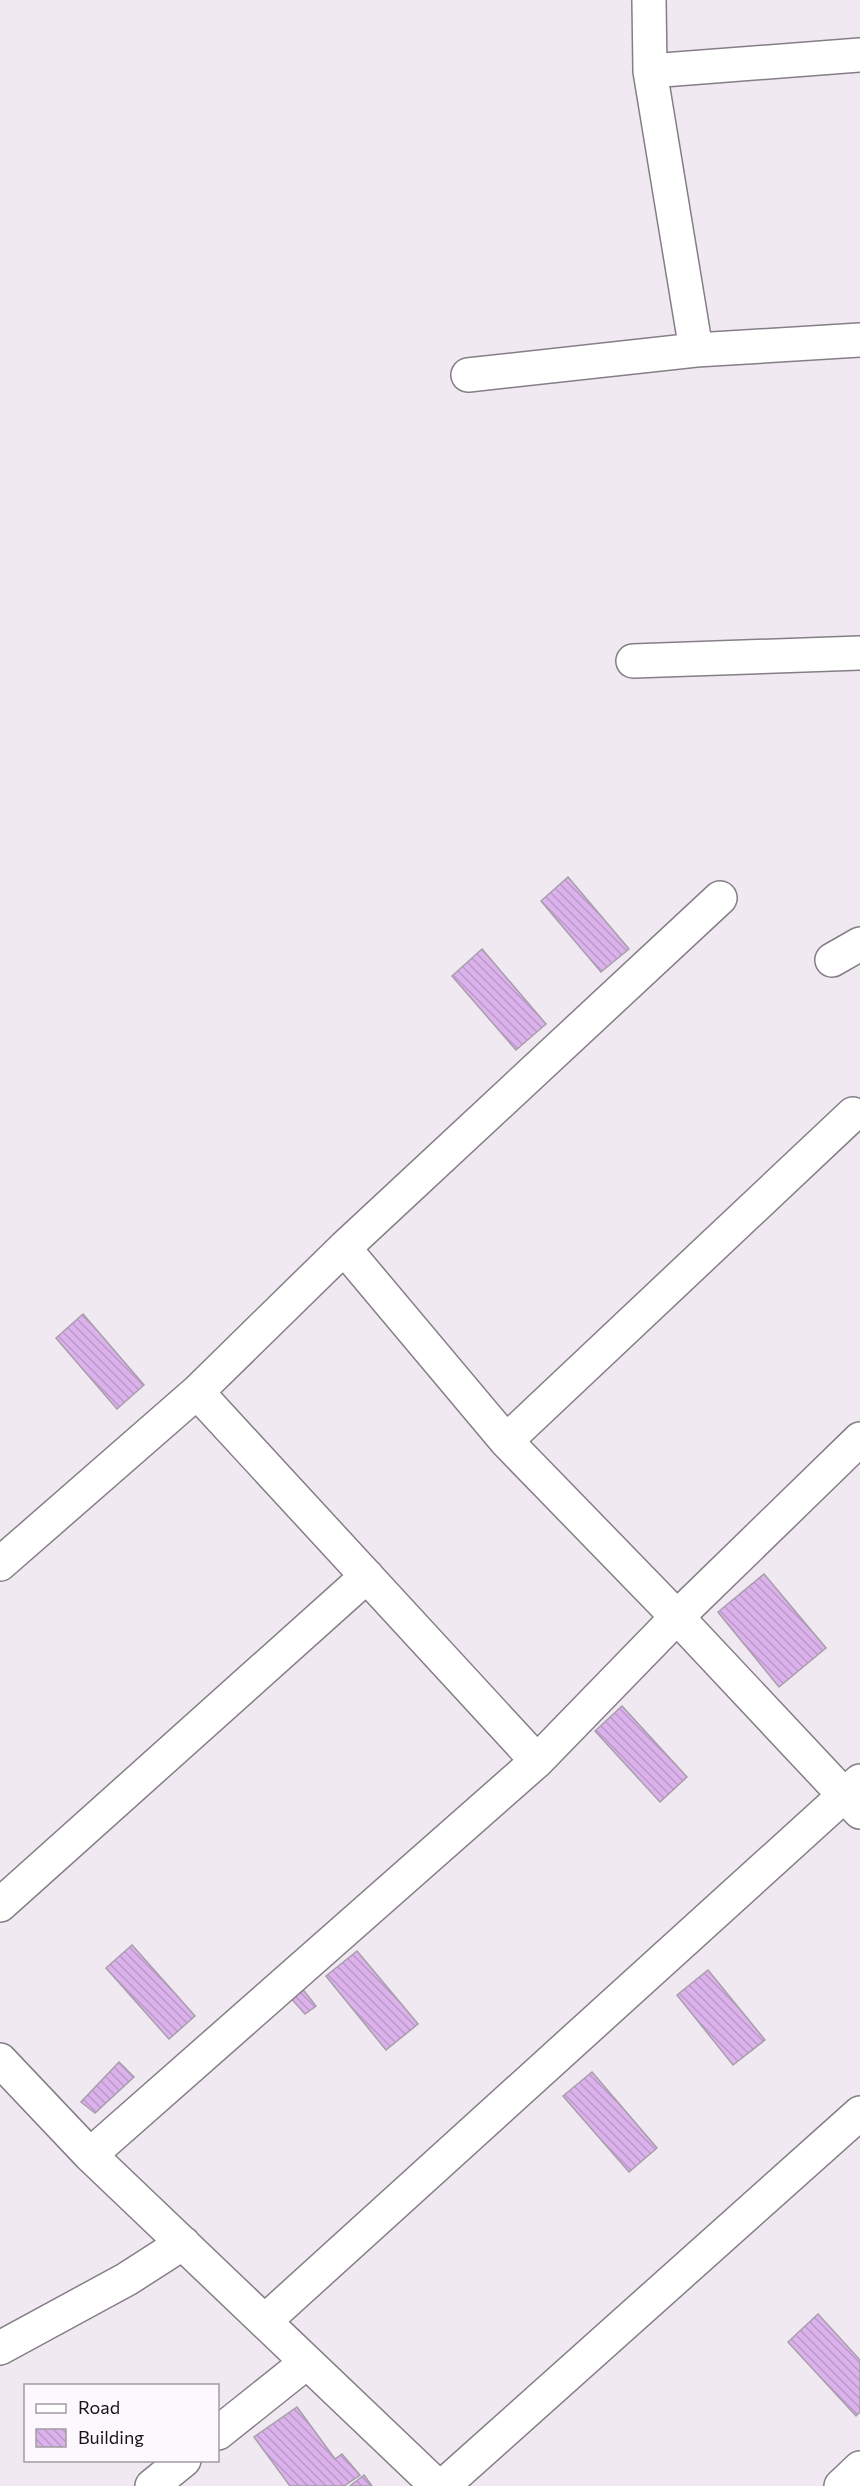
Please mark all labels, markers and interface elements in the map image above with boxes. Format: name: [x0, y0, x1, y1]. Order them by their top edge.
legend: [24, 2384, 219, 2462]
text: Road: [78, 2396, 120, 2418]
text: Building: [78, 2426, 144, 2448]

